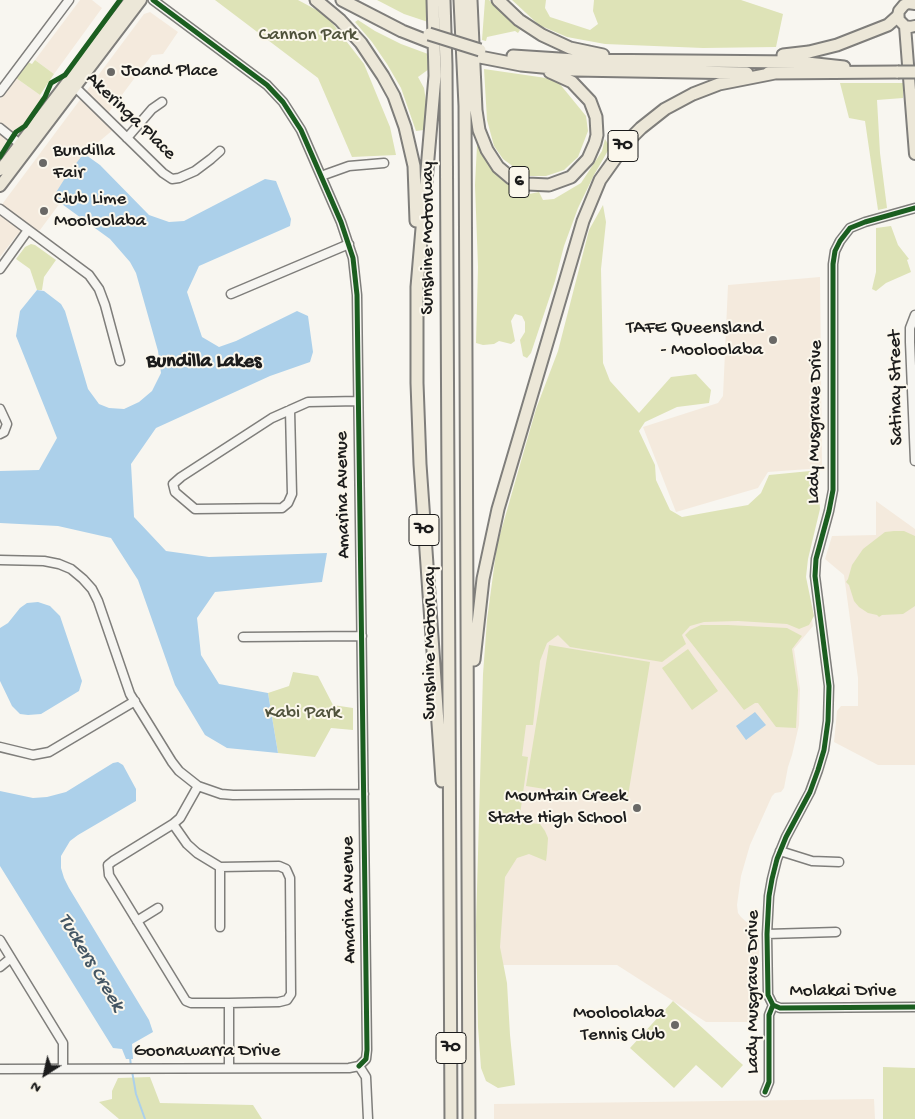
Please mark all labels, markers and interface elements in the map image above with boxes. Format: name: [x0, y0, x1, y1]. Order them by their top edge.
park label: Cannon Park: [259, 25, 357, 47]
place label: Joand Place: [121, 61, 218, 83]
marker: Joand Place: [105, 66, 117, 78]
street label: Akeringa Place: [80, 68, 180, 166]
road number: 70: [608, 130, 638, 162]
place label: Bundilla Fair: [53, 141, 115, 185]
marker: Bundilla Fair: [37, 157, 49, 169]
street label: Sunshine Motorway: [418, 161, 440, 315]
road number: 6: [509, 166, 529, 198]
place label: Club Lime Mooloolaba: [54, 189, 146, 233]
marker: Club Lime Mooloolaba: [38, 205, 50, 217]
place label: TAFE Queensland - Mooloolaba: [626, 318, 763, 362]
street label: Satinay Street: [885, 330, 909, 446]
marker: TAFE Queensland - Mooloolaba: [767, 334, 779, 346]
street label: Lady Musgrave Drive: [803, 340, 829, 504]
district label: Bundilla Lakes: [147, 351, 261, 375]
street label: Amarina Avenue: [331, 431, 357, 559]
road number: 70: [409, 514, 439, 546]
street label: Sunshine Motorway: [420, 566, 442, 720]
park label: Kabi Park: [265, 703, 341, 725]
place label: Mountain Creek State High School: [488, 786, 627, 830]
marker: Mountain Creek State High School: [631, 802, 643, 814]
street label: Amarina Avenue: [337, 836, 363, 964]
water label: Tuckers Creek: [51, 910, 129, 1016]
street label: Lady Musgrave Drive: [743, 910, 765, 1074]
street label: Molakai Drive: [790, 981, 896, 1003]
place label: Mooloolaba Tennis Club: [573, 1003, 665, 1047]
marker: Mooloolaba Tennis Club: [669, 1019, 681, 1031]
road number: 70: [436, 1032, 466, 1064]
street label: Goonawarra Drive: [134, 1041, 280, 1063]
north arrow: [20, 1049, 70, 1099]
text: N: [27, 1077, 45, 1096]

